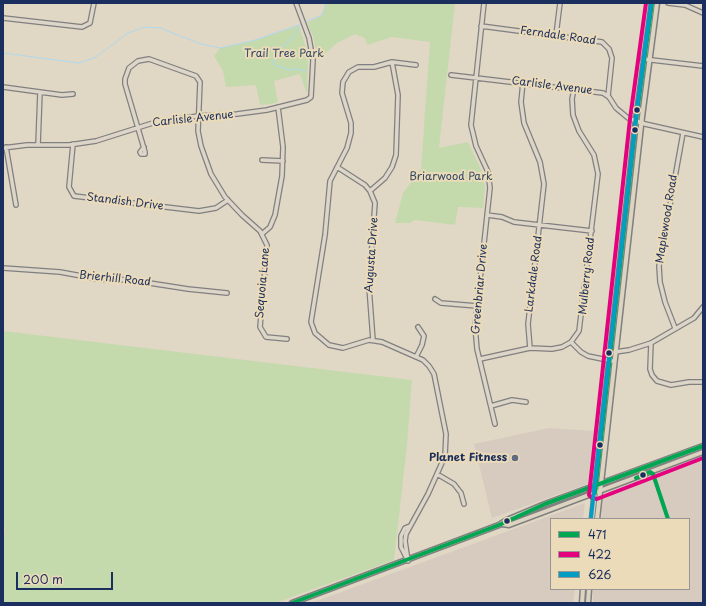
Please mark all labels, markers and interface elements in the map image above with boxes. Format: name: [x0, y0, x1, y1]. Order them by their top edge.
street label: Ferndale Road: [519, 24, 597, 48]
park label: Trail Tree Park: [244, 47, 324, 61]
street label: Carlisle Avenue: [511, 74, 593, 98]
unlabelled marker: [632, 105, 642, 115]
street label: Carlisle Avenue: [152, 108, 234, 130]
unlabelled marker: [630, 125, 640, 135]
park label: Briarwood Park: [409, 170, 493, 184]
street label: Maplewood Road: [653, 174, 681, 264]
street label: Standish Drive: [86, 191, 164, 213]
street label: Augusta Drive: [363, 217, 381, 293]
street label: Larkdale Road: [523, 235, 545, 313]
street label: Mulberry Road: [576, 237, 598, 315]
street label: Greenbriar Drive: [469, 243, 491, 335]
street label: Sequoia Lane: [253, 247, 273, 319]
street label: Brierhill Road: [78, 269, 152, 289]
unlabelled marker: [604, 348, 614, 358]
unlabelled marker: [595, 440, 605, 450]
place label: Planet Fitness: [429, 451, 507, 465]
marker: Planet Fitness: [510, 453, 520, 463]
unlabelled marker: [638, 470, 648, 480]
unlabelled marker: [502, 516, 512, 526]
legend: [550, 518, 690, 590]
text: 471: [588, 525, 607, 543]
text: 422: [588, 545, 612, 563]
scale bar: [18, 564, 115, 590]
text: 626: [588, 565, 611, 583]
text: 200 m: [23, 570, 63, 588]

